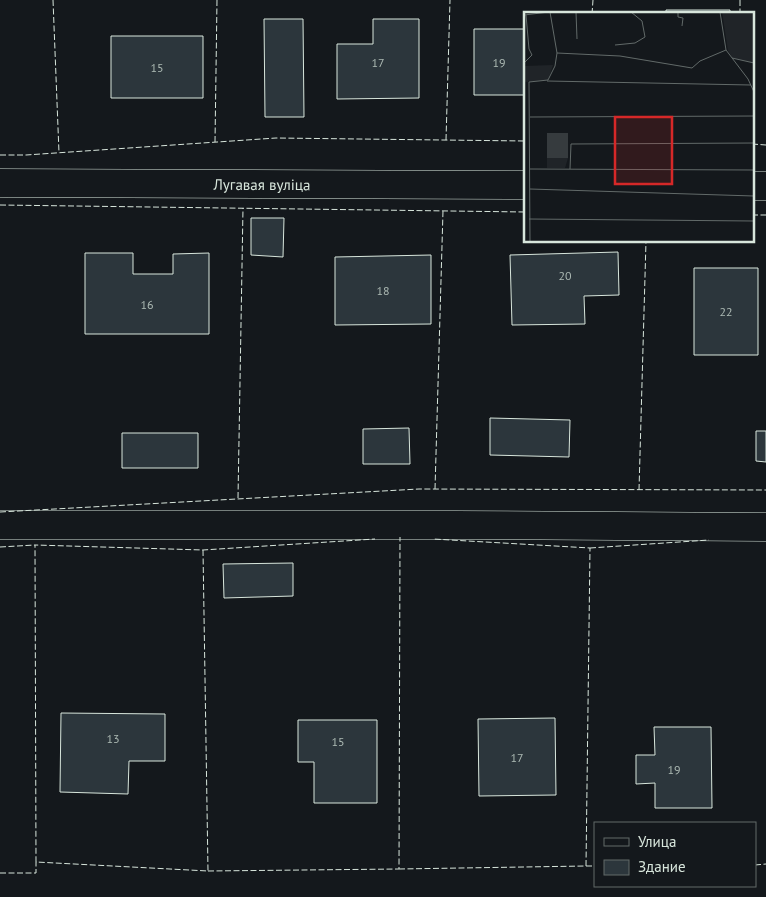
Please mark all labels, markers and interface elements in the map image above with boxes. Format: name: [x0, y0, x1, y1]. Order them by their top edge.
inset map: [524, 12, 754, 242]
house number: 17: [371, 55, 385, 70]
house number: 19: [492, 55, 506, 70]
house number: 15: [150, 60, 164, 75]
street label: Лугавая вуліца: [212, 174, 311, 194]
house number: 20: [558, 268, 572, 283]
house number: 18: [376, 283, 390, 298]
house number: 16: [140, 297, 154, 312]
house number: 22: [719, 304, 733, 319]
house number: 13: [106, 731, 120, 746]
house number: 15: [331, 734, 345, 749]
house number: 17: [510, 750, 524, 765]
house number: 19: [667, 762, 681, 777]
legend: [594, 822, 756, 887]
text: Улица: [638, 832, 676, 851]
text: Здание: [638, 857, 686, 876]

